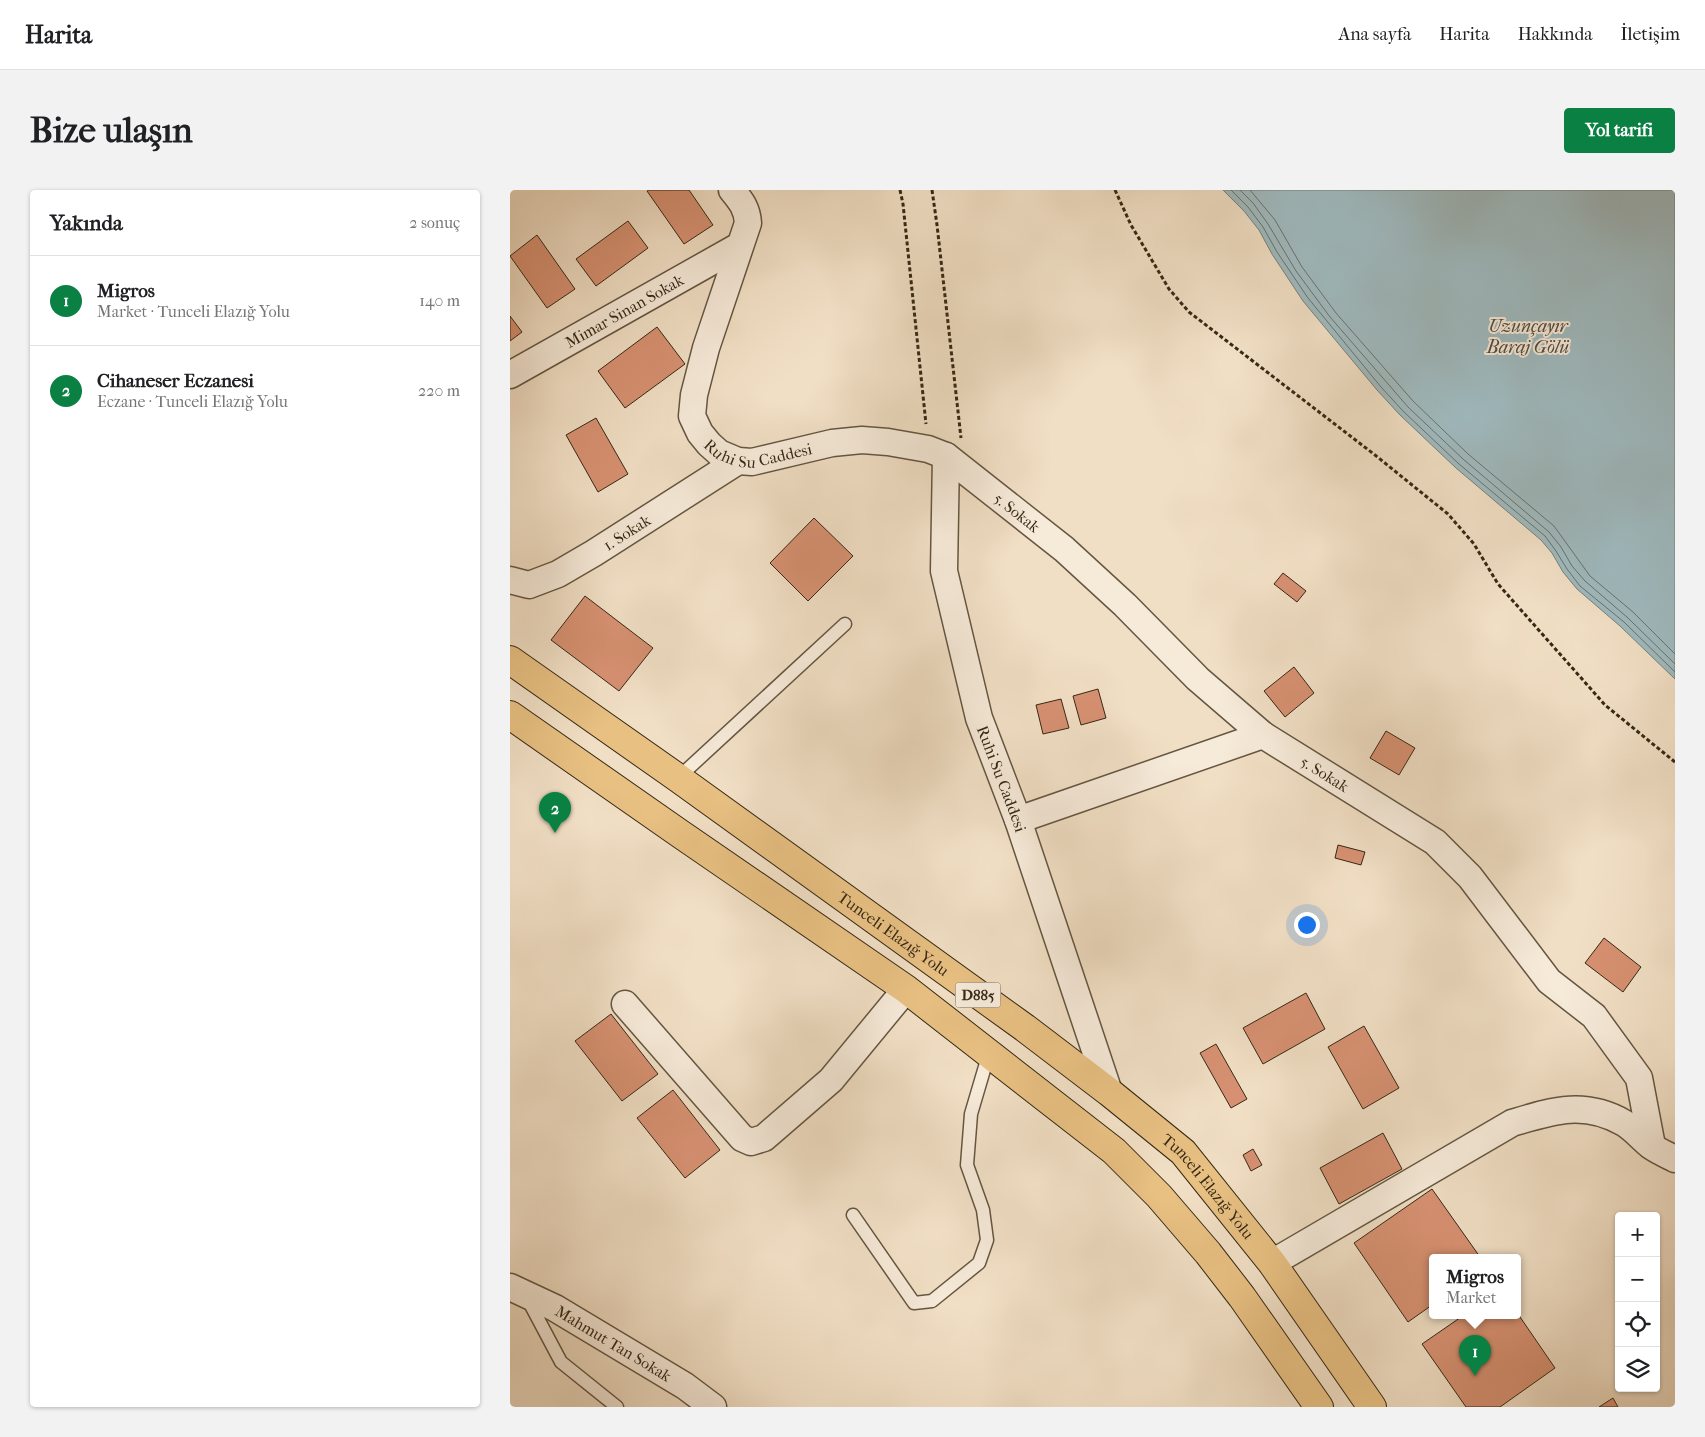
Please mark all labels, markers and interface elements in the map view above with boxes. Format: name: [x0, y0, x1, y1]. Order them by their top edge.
text: Harita: [25, 21, 92, 49]
text: Ana sayfa: [1338, 24, 1411, 45]
text: Harita: [1439, 24, 1490, 45]
text: Hakkında: [1518, 24, 1593, 45]
text: İletişim: [1621, 24, 1680, 45]
button: Yol tarifi: [1564, 108, 1675, 153]
text: Bize ulaşın: [30, 110, 193, 151]
text: Yakında: [50, 211, 123, 235]
text: 2 sonuç: [409, 213, 460, 232]
street label: Mimar Sinan Sokak: [562, 269, 687, 352]
text: Migros: [97, 280, 155, 302]
text: 1: [63, 291, 69, 310]
text: 140 m: [419, 291, 460, 310]
text: Market · Tunceli Elazığ Yolu: [97, 302, 290, 321]
water label: Uzunçayır Baraj Gölü: [1486, 316, 1570, 358]
text: Cihaneser Eczanesi: [97, 370, 254, 392]
text: 2: [62, 381, 70, 400]
text: 220 m: [418, 381, 460, 400]
text: Eczane · Tunceli Elazığ Yolu: [97, 392, 288, 411]
street label: Ruhi Su Caddesi: [700, 435, 814, 472]
street label: 5. Sokak: [990, 488, 1045, 537]
street label: 1. Sokak: [599, 510, 654, 554]
street label: Ruhi Su Caddesi: [973, 723, 1031, 835]
street label: 5. Sokak: [1297, 751, 1353, 796]
pin: 2: [539, 792, 571, 833]
street label: Tunceli Elazığ Yolu: [834, 887, 953, 980]
your location: [1294, 912, 1320, 938]
road number: D885: [956, 982, 1000, 1008]
street label: Tunceli Elazığ Yolu: [1158, 1129, 1258, 1242]
map controls: [1615, 1212, 1660, 1392]
button: +: [1615, 1212, 1660, 1257]
popup: [1429, 1254, 1521, 1319]
button: −: [1615, 1257, 1660, 1302]
text: Migros: [1446, 1266, 1504, 1288]
text: Market: [1446, 1288, 1496, 1307]
street label: Mahmut Tan Sokak: [552, 1301, 676, 1386]
button: locate: [1615, 1302, 1660, 1347]
pin: 1: [1459, 1335, 1491, 1376]
button: layers: [1615, 1347, 1660, 1392]

